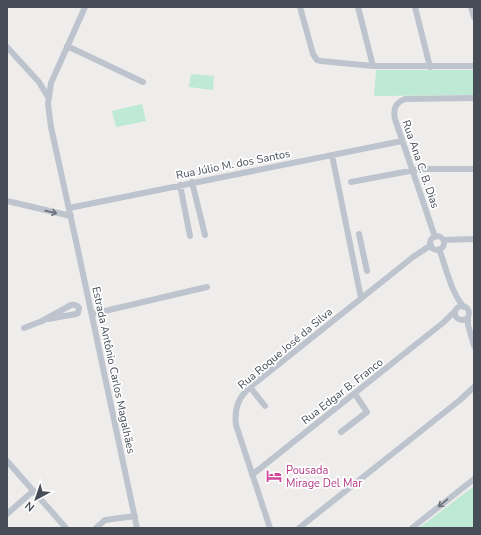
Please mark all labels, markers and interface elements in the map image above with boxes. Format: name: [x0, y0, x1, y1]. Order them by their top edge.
street label: Rua Ana C. B. Dias: [398, 118, 443, 210]
street label: Rua Júlio M. dos Santos: [175, 146, 292, 183]
one-way arrow: [44, 208, 57, 216]
street label: Estrada Antônio Carlos Magalhães: [88, 285, 139, 455]
street label: Rua Roque José da Silva: [235, 304, 336, 392]
street label: Rua Edgar B. Franco: [298, 355, 386, 428]
place label: Pousada Mirage Del Mar: [286, 463, 362, 491]
hotel icon: Pousada Mirage Del Mar: [265, 467, 283, 485]
north arrow: [16, 479, 56, 519]
text: N: [22, 498, 38, 515]
one-way arrow: [438, 499, 449, 507]

